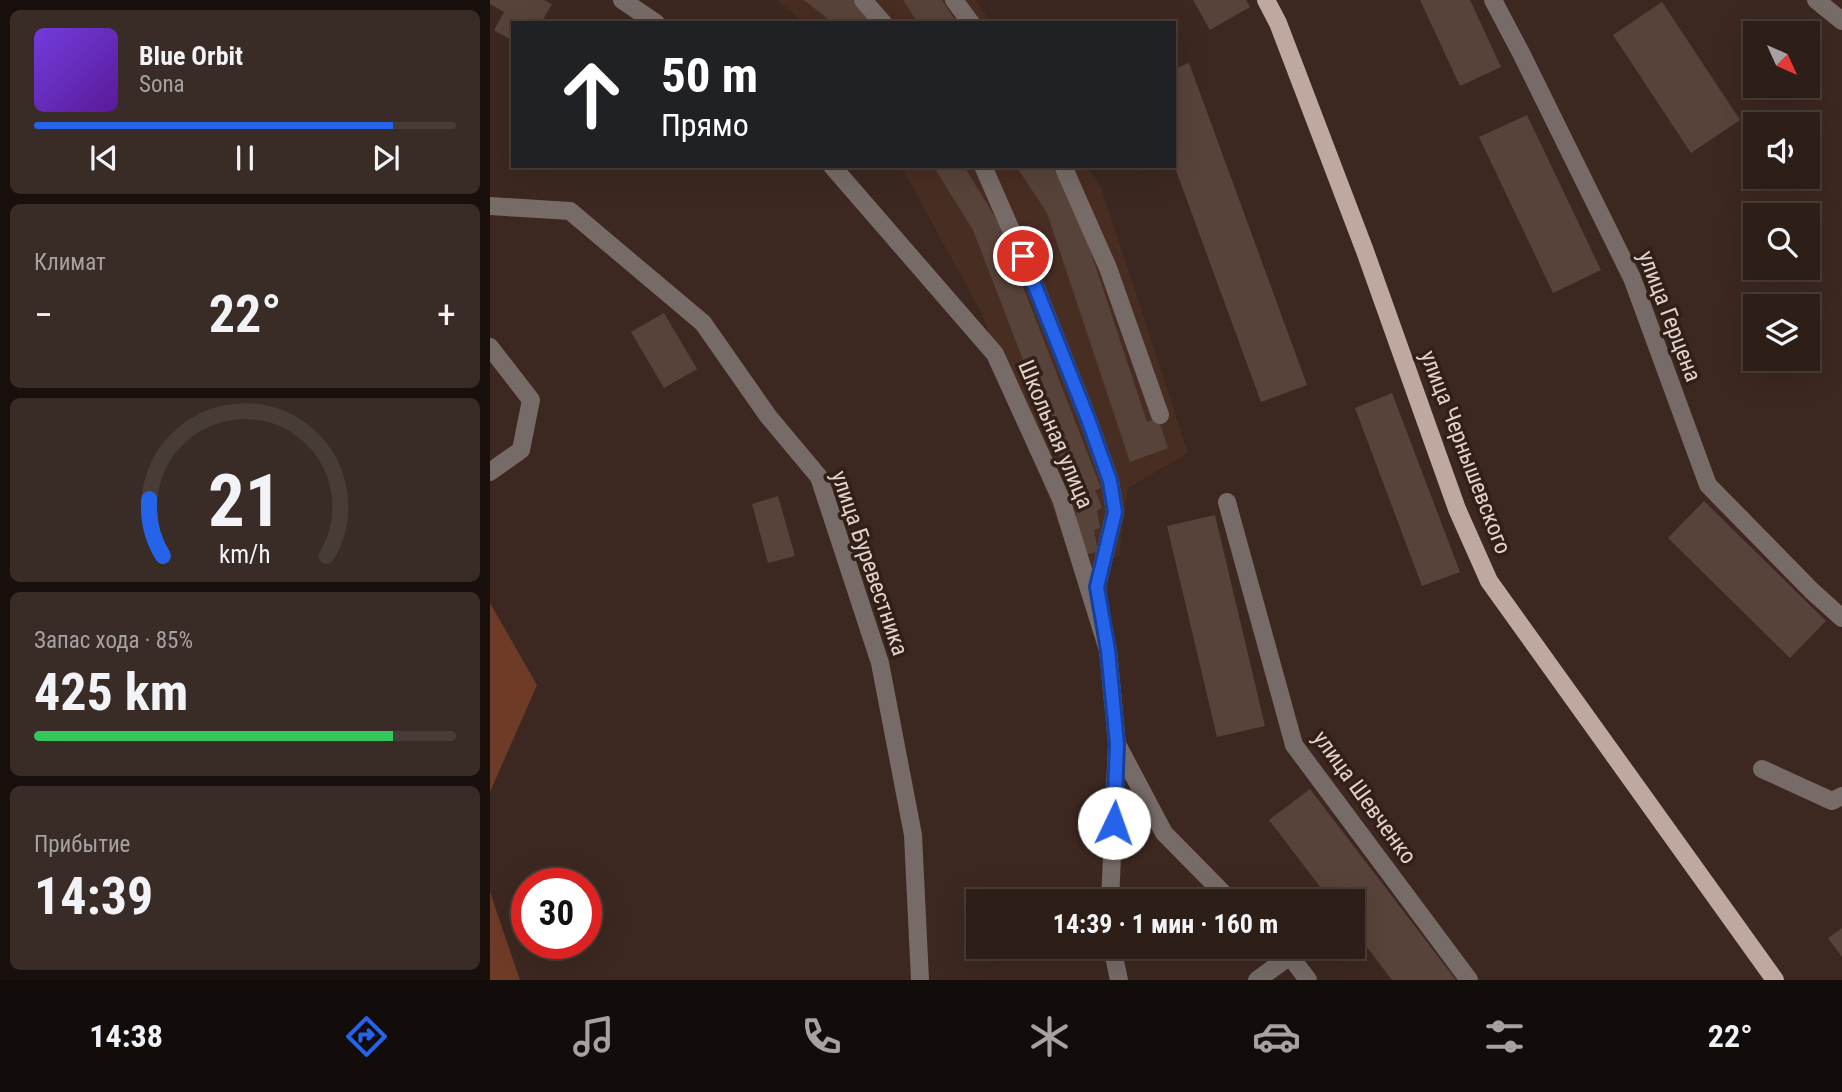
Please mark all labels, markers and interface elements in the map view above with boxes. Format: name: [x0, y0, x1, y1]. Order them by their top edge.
north arrow: [1743, 21, 1820, 98]
map controls: [1743, 21, 1820, 371]
text: Blue Orbit: [139, 41, 243, 71]
text: 50 m: [661, 47, 758, 104]
icon: ahead: [546, 49, 637, 140]
text: Sona: [139, 71, 185, 98]
text: Прямо: [661, 106, 749, 144]
button: sound: [1743, 112, 1820, 189]
icon: previous: [85, 139, 123, 177]
icon: pause: [226, 139, 264, 177]
icon: next: [367, 139, 405, 177]
button: search: [1743, 203, 1820, 280]
pin: [993, 226, 1053, 286]
icon: arrive: [1004, 237, 1042, 275]
street label: улица Герцена: [1632, 247, 1707, 385]
text: Климат: [34, 249, 106, 276]
text: 22°: [209, 284, 281, 345]
text: −: [34, 293, 53, 337]
text: +: [437, 293, 456, 337]
button: layers: [1743, 294, 1820, 371]
street label: улица Чернышевского: [1414, 347, 1517, 558]
street label: Школьная улица: [1012, 356, 1099, 512]
text: 21: [208, 458, 282, 544]
street label: улица Буревестника: [825, 467, 914, 659]
text: km/h: [219, 540, 271, 569]
text: Запас хода · 85%: [34, 627, 193, 654]
text: 425 km: [34, 662, 188, 723]
street label: улица Шевченко: [1307, 725, 1422, 869]
position arrow: [1077, 786, 1151, 860]
text: Прибытие: [34, 831, 130, 858]
text: 14:39: [34, 866, 153, 927]
speed limit sign: 30: [511, 868, 602, 959]
text: 14:39 · 1 мин · 160 m: [1053, 909, 1278, 939]
icon: directions: [342, 1012, 391, 1061]
icon: music: [569, 1012, 618, 1061]
icon: phone: [797, 1012, 846, 1061]
icon: climate: [1025, 1012, 1074, 1061]
icon: car: [1252, 1012, 1301, 1061]
icon: filters: [1480, 1012, 1529, 1061]
text: 14:38: [89, 1017, 163, 1055]
text: 22°: [1708, 1017, 1753, 1055]

